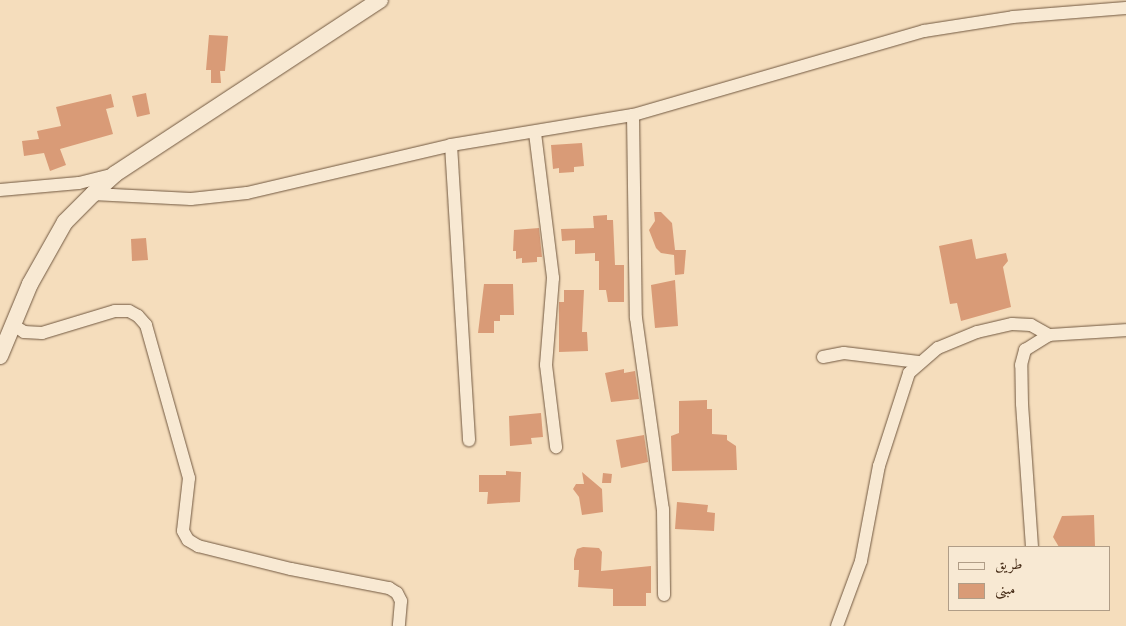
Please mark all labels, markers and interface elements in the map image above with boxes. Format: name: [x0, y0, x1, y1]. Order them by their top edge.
legend: [948, 546, 1111, 611]
text: طريق: [995, 554, 1022, 573]
text: مبنى: [995, 579, 1015, 598]

